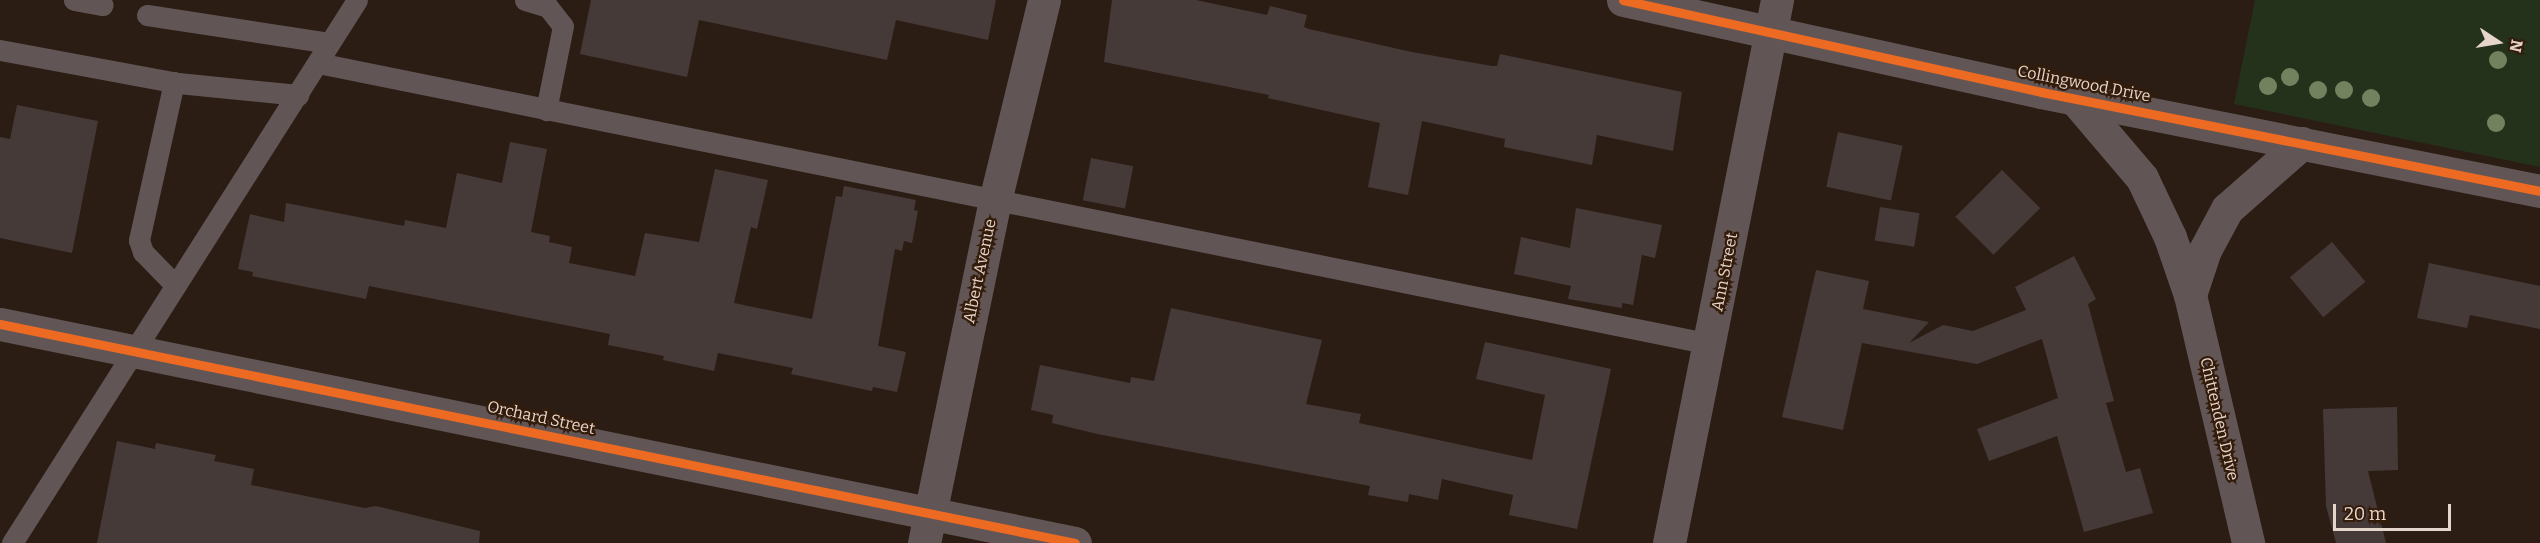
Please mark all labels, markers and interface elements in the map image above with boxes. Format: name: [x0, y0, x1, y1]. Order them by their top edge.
north arrow: [2468, 12, 2528, 72]
text: N: [2506, 38, 2527, 54]
street label: Collingwood Drive: [2016, 62, 2152, 106]
street label: Albert Avenue: [960, 217, 1000, 325]
street label: Ann Street: [1708, 231, 1742, 313]
street label: Chittenden Drive: [2195, 356, 2243, 482]
street label: Orchard Street: [485, 397, 597, 439]
scale bar: [2336, 492, 2454, 530]
text: 20 m: [2344, 503, 2386, 525]

